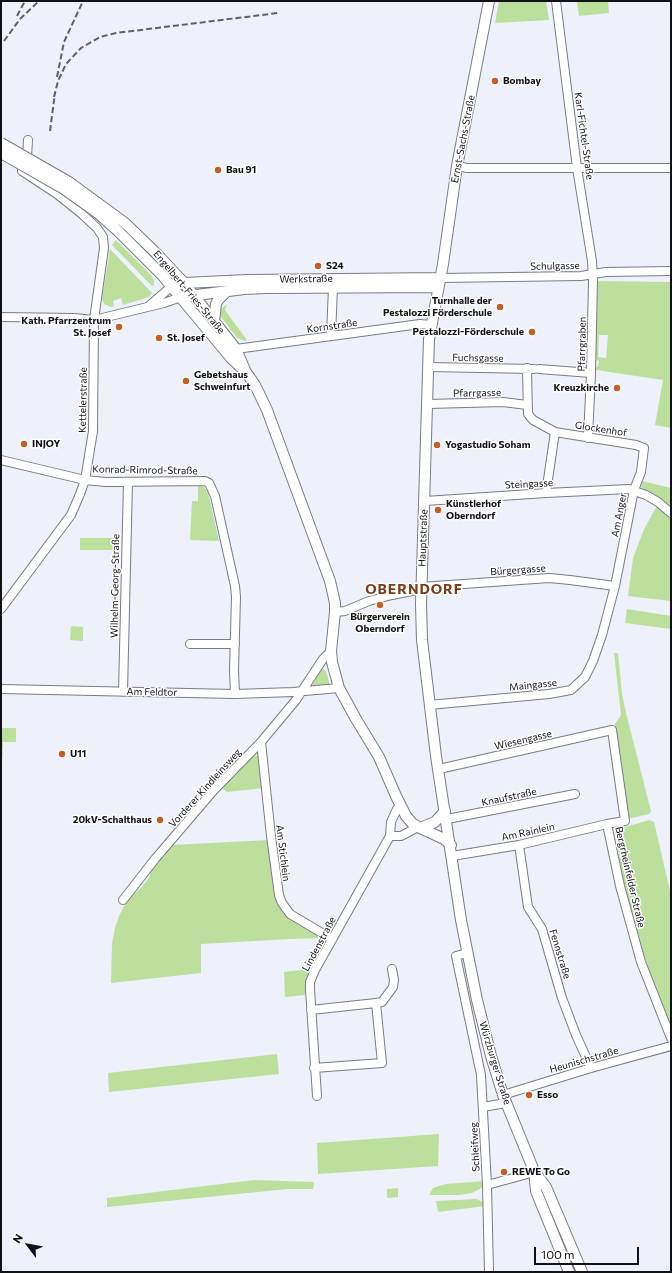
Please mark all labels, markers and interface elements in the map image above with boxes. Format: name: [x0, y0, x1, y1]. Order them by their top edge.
place label: Bombay: [503, 75, 541, 87]
marker: Bombay: [490, 76, 500, 86]
street label: Karl-Fichtel-Straße: [572, 92, 596, 180]
street label: Ernst-Sachs-Straße: [449, 94, 477, 184]
place label: Bau 91: [226, 164, 256, 176]
marker: Bau 91: [213, 165, 223, 175]
street label: Engelbert-Fries-Straße: [151, 248, 227, 336]
place label: S24: [326, 260, 344, 272]
street label: Schulgasse: [530, 260, 580, 272]
marker: S24: [313, 261, 323, 271]
street label: Werkstraße: [279, 273, 333, 285]
place label: Turnhalle der Pestalozzi Förderschule: [383, 295, 492, 318]
marker: Turnhalle der Pestalozzi Förderschule: [495, 302, 505, 312]
place label: Kath. Pfarrzentrum St. Josef: [21, 315, 111, 338]
street label: Kornstraße: [306, 316, 358, 336]
street label: Pfarrgraben: [576, 316, 588, 372]
marker: Kath. Pfarrzentrum St. Josef: [114, 322, 124, 332]
place label: Pestalozzi-Förderschule: [413, 326, 524, 338]
marker: Pestalozzi-Förderschule: [527, 327, 537, 337]
place label: St. Josef: [167, 332, 205, 344]
marker: St. Josef: [154, 333, 164, 343]
street label: Fuchsgasse: [452, 352, 504, 364]
street label: Kettelerstraße: [76, 367, 90, 433]
place label: Gebetshaus Schweinfurt: [194, 369, 251, 392]
marker: Gebetshaus Schweinfurt: [181, 376, 191, 386]
place label: Kreuzkirche: [553, 382, 609, 394]
marker: Kreuzkirche: [612, 383, 622, 393]
street label: Pfarrgasse: [453, 387, 501, 399]
street label: Glockenhof: [574, 419, 628, 439]
place label: INJOY: [32, 438, 60, 450]
marker: INJOY: [19, 439, 29, 449]
place label: Yogastudio Soham: [445, 439, 530, 451]
marker: Yogastudio Soham: [432, 440, 442, 450]
street label: Konrad-Rimrod-Straße: [92, 463, 198, 477]
street label: Steingasse: [505, 477, 553, 491]
street label: Am Anger: [609, 492, 629, 538]
place label: Künstlerhof Oberndorf: [446, 498, 501, 522]
marker: Künstlerhof Oberndorf: [433, 505, 443, 515]
street label: Hauptstraße: [416, 509, 430, 567]
street label: Wilhelm-Georg-Straße: [108, 534, 122, 638]
street label: Bürgergasse: [490, 562, 546, 578]
district label: OBERNDORF: [365, 581, 463, 597]
marker: Bürgerverein Oberndorf: [375, 600, 385, 610]
place label: Bürgerverein Oberndorf: [350, 611, 410, 634]
street label: Maingasse: [509, 677, 557, 693]
street label: Am Feldtor: [127, 686, 177, 698]
street label: Wiesengasse: [493, 728, 553, 752]
street label: Vorderer Kindleinsweg: [166, 746, 244, 830]
place label: U11: [70, 748, 86, 760]
marker: U11: [57, 749, 67, 759]
street label: Knaufstraße: [480, 785, 538, 809]
place label: 20kV-Schalthaus: [73, 814, 152, 826]
marker: 20kV-Schalthaus: [155, 815, 165, 825]
street label: Am Rainlein: [500, 821, 556, 843]
street label: Am Stichlein: [274, 824, 292, 882]
street label: Bergrheinfelder Straße: [613, 825, 647, 929]
street label: Lindenstraße: [300, 915, 338, 973]
street label: Fennstraße: [547, 928, 573, 980]
street label: Würzburger Straße: [477, 1020, 513, 1106]
street label: Heunischstraße: [548, 1044, 620, 1076]
place label: Esso: [537, 1089, 558, 1101]
marker: Esso: [524, 1090, 534, 1100]
street label: Schleifweg: [468, 1122, 482, 1172]
place label: REWE To Go: [512, 1166, 570, 1178]
marker: REWE To Go: [499, 1167, 509, 1177]
north arrow: [8, 1225, 48, 1265]
text: N: [10, 1231, 25, 1245]
scale bar: [536, 1239, 641, 1265]
text: 100 m: [541, 1247, 575, 1261]

